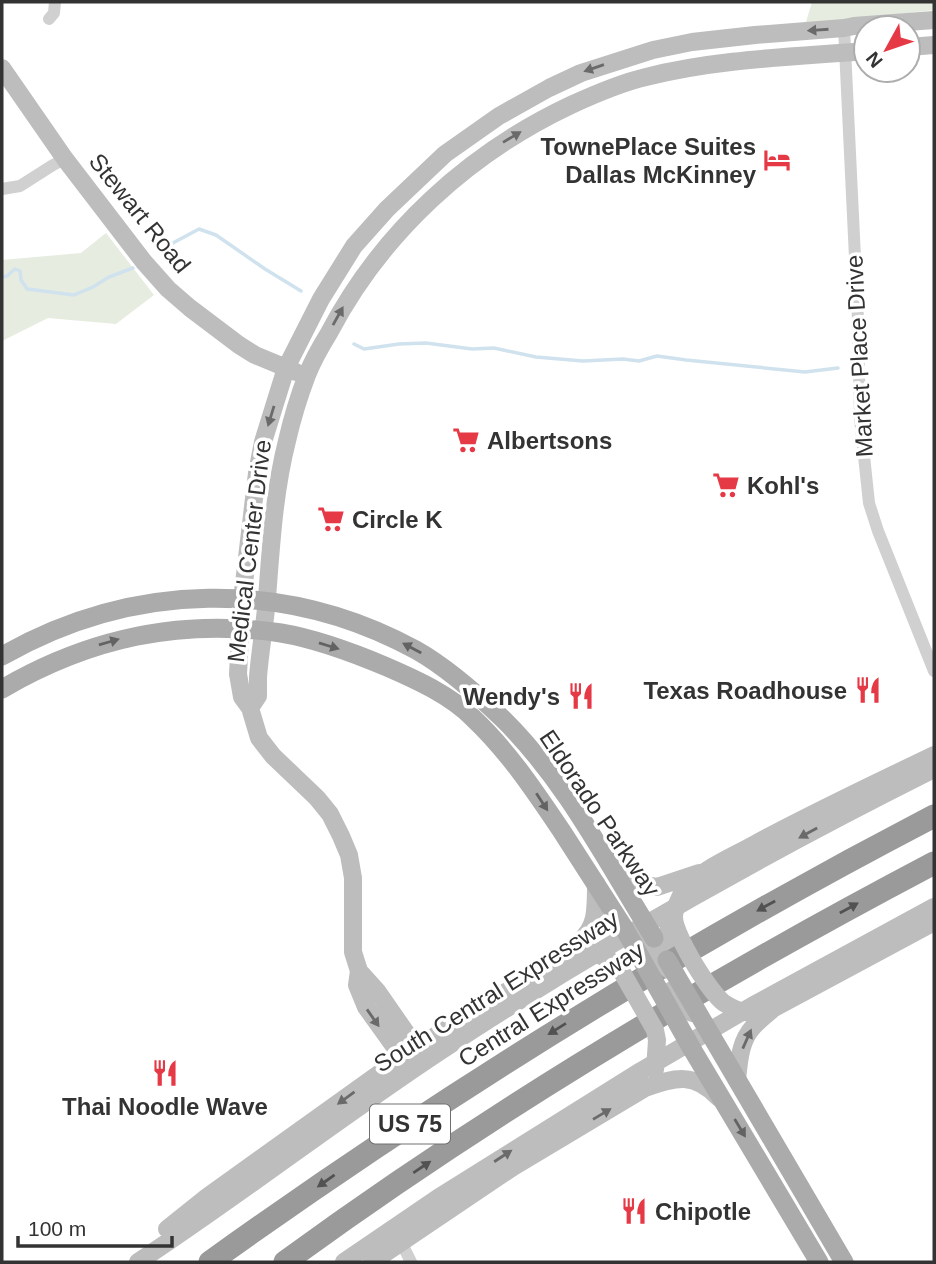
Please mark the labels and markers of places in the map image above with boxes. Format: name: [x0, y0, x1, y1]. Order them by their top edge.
place label: TownePlace Suites Dallas McKinney: [540, 133, 757, 188]
hotel icon: TownePlace Suites Dallas McKinney: [762, 145, 792, 175]
supermarket icon: Albertsons: [451, 425, 481, 455]
place label: Albertsons: [487, 427, 612, 454]
supermarket icon: Kohl's: [711, 470, 741, 500]
place label: Kohl's: [747, 472, 819, 499]
supermarket icon: Circle K: [316, 504, 346, 534]
place label: Circle K: [352, 506, 443, 533]
restaurant icon: Texas Roadhouse: [853, 675, 883, 705]
place label: Texas Roadhouse: [643, 677, 847, 704]
restaurant icon: Wendy's: [566, 681, 596, 711]
place label: Wendy's: [463, 683, 560, 710]
restaurant icon: Thai Noodle Wave: [150, 1058, 180, 1088]
place label: Thai Noodle Wave: [62, 1093, 268, 1120]
restaurant icon: Chipotle: [619, 1196, 649, 1226]
place label: Chipotle: [655, 1198, 751, 1225]

